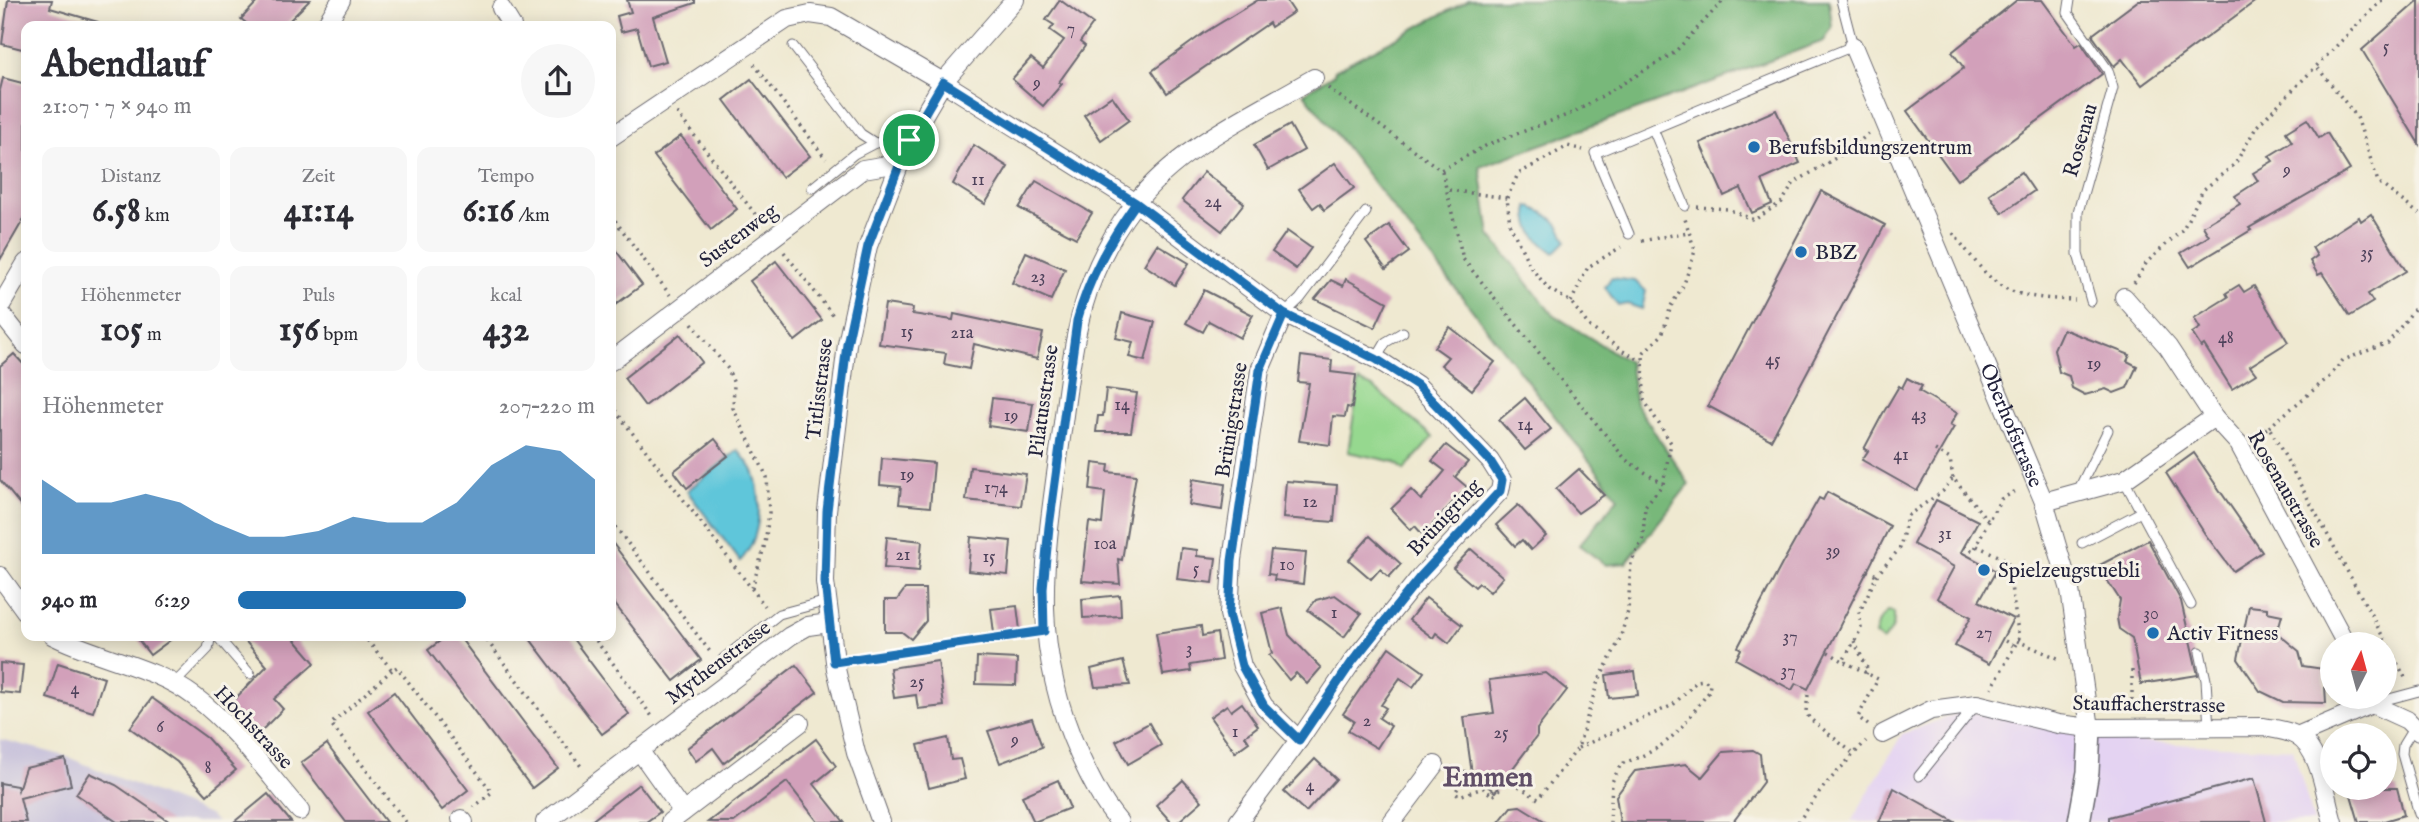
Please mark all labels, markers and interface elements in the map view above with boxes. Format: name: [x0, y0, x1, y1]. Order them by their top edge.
house number: 7: [1067, 18, 1075, 41]
house number: 5: [2383, 36, 2390, 59]
text: Abendlauf: [42, 42, 206, 90]
button: share: [521, 44, 595, 118]
house number: 9: [1032, 72, 1041, 95]
text: 21:07 · 7 × 940 m: [42, 92, 192, 121]
street label: Rosenau: [2058, 100, 2105, 180]
pin: [879, 110, 939, 170]
icon: arrive: [890, 121, 928, 159]
place label: Berufsbildungszentrum: [1768, 135, 1972, 162]
marker: Berufsbildungszentrum: [1746, 139, 1762, 155]
house number: 9: [2282, 159, 2291, 182]
text: Distanz: [100, 165, 161, 189]
text: Zeit: [302, 165, 335, 189]
text: Tempo: [478, 165, 534, 189]
house number: 11: [971, 169, 985, 192]
text: 6.58: [92, 189, 141, 234]
text: 41:14: [284, 189, 353, 234]
text: 6:16: [463, 189, 514, 234]
house number: 24: [1204, 191, 1222, 214]
street label: Sustenweg: [694, 197, 784, 275]
text: km: [141, 204, 170, 228]
text: /km: [514, 204, 550, 228]
place label: BBZ: [1815, 240, 1858, 267]
house number: 35: [2360, 242, 2374, 265]
marker: BBZ: [1793, 244, 1809, 260]
house number: 23: [1030, 266, 1046, 289]
text: Höhenmeter: [81, 284, 181, 308]
text: Puls: [302, 284, 335, 308]
text: kcal: [490, 284, 522, 308]
text: 105: [100, 308, 143, 353]
text: 156: [279, 308, 319, 353]
text: 432: [483, 308, 529, 353]
house number: 15: [900, 321, 914, 344]
house number: 21a: [951, 322, 974, 345]
text: m: [143, 323, 162, 347]
text: bpm: [319, 323, 358, 347]
house number: 48: [2218, 327, 2234, 350]
street label: Titlisstrasse: [801, 336, 840, 442]
street label: Pilatusstrasse: [1023, 343, 1066, 459]
house number: 45: [1765, 349, 1781, 372]
house number: 19: [2087, 353, 2101, 376]
street label: Brünigstrasse: [1210, 360, 1255, 480]
street label: Oberhofstrasse: [1972, 360, 2048, 492]
text: Höhenmeter: [42, 392, 164, 421]
text: 207–220 m: [499, 392, 595, 421]
house number: 14: [1114, 394, 1130, 417]
house number: 43: [1911, 404, 1927, 427]
house number: 19: [1004, 405, 1018, 428]
house number: 14: [1517, 414, 1533, 437]
street label: Rosenaustrasse: [2240, 426, 2329, 554]
house number: 41: [1893, 444, 1909, 467]
house number: 19: [900, 464, 914, 487]
street label: Brünigring: [1402, 473, 1488, 563]
house number: 174: [984, 477, 1008, 500]
house number: 12: [1302, 491, 1318, 514]
house number: 31: [1938, 523, 1952, 546]
house number: 10a: [1093, 533, 1117, 556]
house number: 39: [1826, 540, 1840, 563]
house number: 21: [895, 544, 911, 567]
house number: 15: [982, 546, 996, 569]
house number: 10: [1279, 554, 1295, 577]
house number: 5: [1193, 558, 1200, 581]
place label: Spielzeugstuebli: [1998, 558, 2140, 585]
marker: Spielzeugstuebli: [1976, 562, 1992, 578]
text: 940 m: [42, 586, 97, 615]
text: 6:29: [154, 586, 191, 615]
house number: 1: [1331, 602, 1337, 625]
house number: 30: [2143, 603, 2159, 626]
street label: Mythenstrasse: [661, 615, 777, 711]
place label: Activ Fitness: [2166, 621, 2279, 648]
house number: 27: [1976, 622, 1992, 645]
marker: Activ Fitness: [2145, 625, 2161, 641]
house number: 37: [1782, 626, 1798, 649]
north arrow: [2320, 632, 2398, 709]
map controls: [2320, 632, 2397, 800]
house number: 3: [1186, 638, 1192, 661]
house number: 37: [1780, 660, 1796, 683]
house number: 25: [910, 671, 925, 694]
house number: 4: [71, 678, 80, 701]
street label: Hochstrasse: [207, 680, 299, 776]
street label: Stauffacherstrasse: [2072, 691, 2226, 720]
house number: 2: [1363, 710, 1371, 733]
house number: 6: [156, 716, 164, 739]
house number: 1: [1232, 721, 1238, 744]
house number: 25: [1494, 722, 1509, 745]
button: locate: [2320, 723, 2397, 800]
house number: 9: [1010, 729, 1019, 752]
house number: 8: [204, 757, 212, 780]
district label: Emmen: [1443, 761, 1533, 796]
house number: 4: [1306, 775, 1315, 798]

